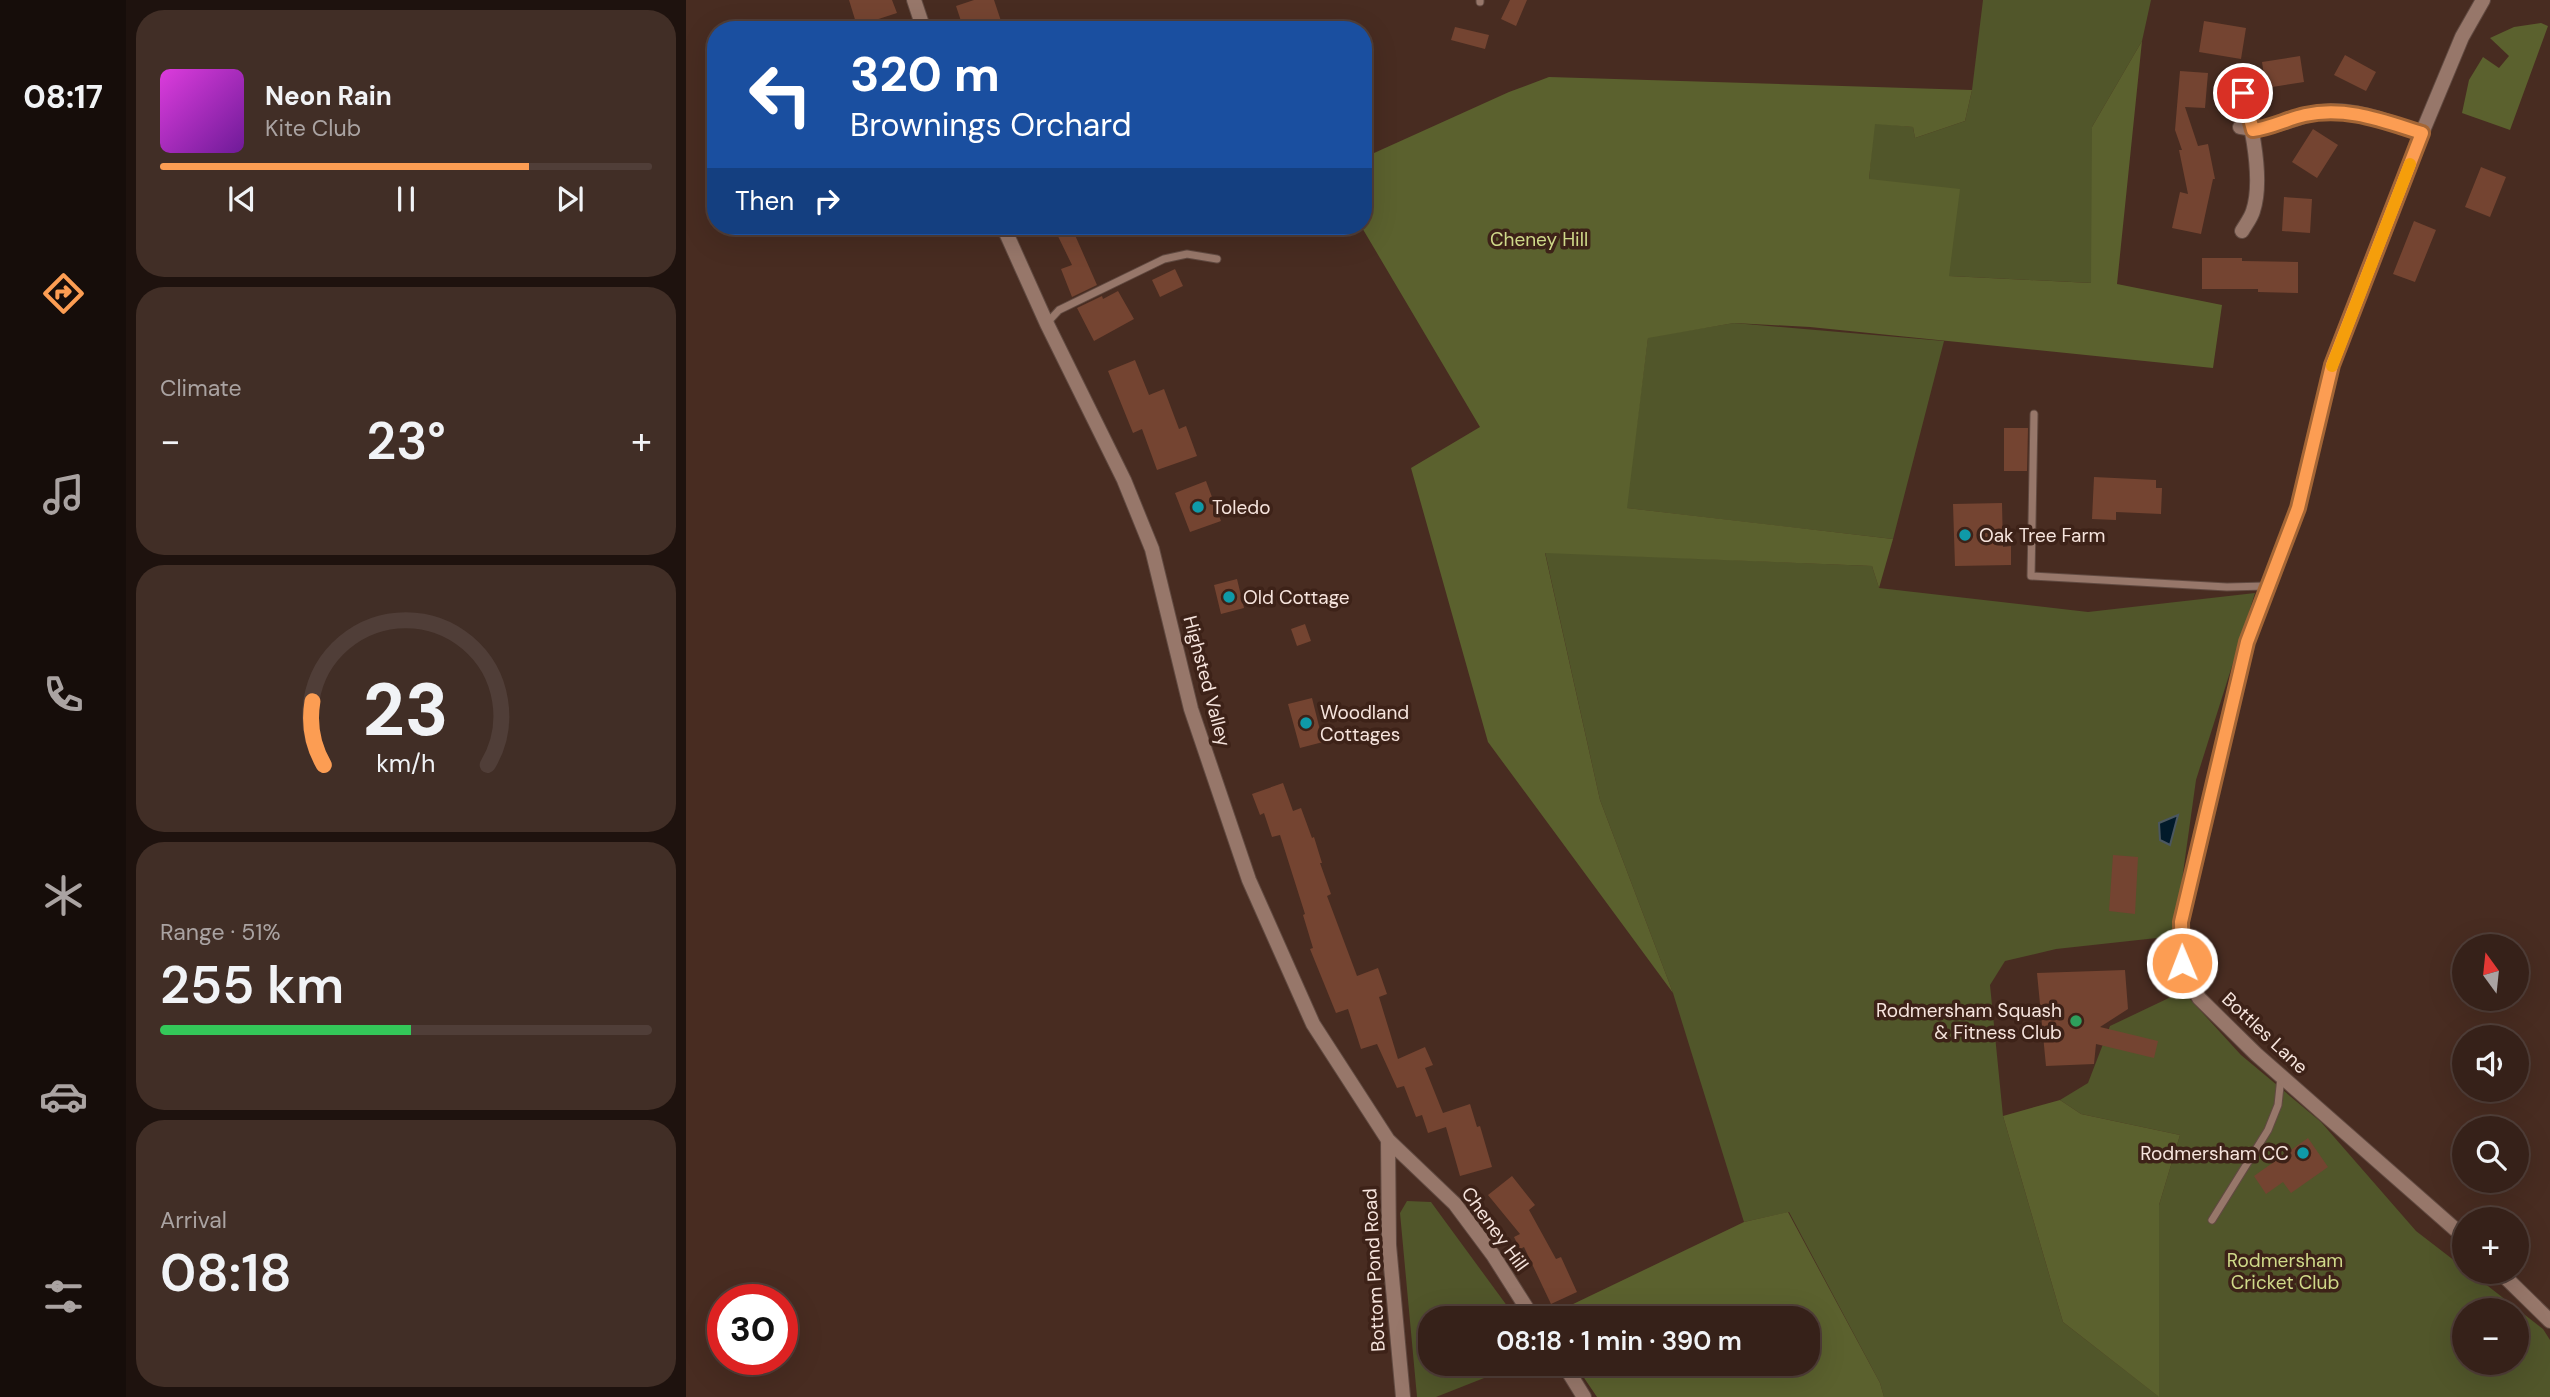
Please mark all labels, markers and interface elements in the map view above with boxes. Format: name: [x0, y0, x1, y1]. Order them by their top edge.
text: 320 m: [850, 42, 1000, 106]
icon: left: [735, 49, 826, 140]
pin: [2213, 63, 2273, 123]
icon: arrive: [2224, 74, 2262, 112]
text: 08:17: [23, 76, 103, 118]
text: Neon Rain: [265, 79, 392, 113]
text: Brownings Orchard: [850, 104, 1132, 146]
text: Kite Club: [265, 113, 361, 143]
icon: previous: [223, 180, 261, 218]
icon: pause: [387, 180, 425, 218]
icon: next: [551, 180, 589, 218]
icon: right: [808, 182, 846, 220]
text: Then: [735, 184, 794, 218]
park label: Cheney Hill: [1490, 227, 1588, 252]
icon: directions: [39, 269, 88, 318]
text: Climate: [160, 373, 242, 403]
text: 23°: [366, 407, 446, 475]
text: −: [160, 416, 181, 466]
text: +: [631, 416, 652, 466]
icon: music: [39, 470, 88, 519]
place label: Toledo: [1212, 495, 1270, 520]
marker: Toledo: [1190, 499, 1206, 515]
place label: Oak Tree Farm: [1979, 523, 2105, 548]
marker: Oak Tree Farm: [1957, 527, 1973, 543]
place label: Old Cottage: [1243, 585, 1350, 610]
marker: Old Cottage: [1221, 589, 1237, 605]
street label: Highsted Valley: [1178, 613, 1237, 750]
text: 23: [363, 663, 449, 758]
icon: phone: [39, 670, 88, 719]
place label: Woodland Cottages: [1320, 700, 1409, 747]
marker: Woodland Cottages: [1298, 715, 1314, 731]
text: km/h: [376, 746, 436, 779]
icon: climate: [39, 871, 88, 920]
text: Range · 51%: [160, 917, 281, 947]
position arrow: [2145, 926, 2219, 1000]
north arrow: [2452, 934, 2529, 1012]
map controls: [2452, 934, 2529, 1375]
text: 255 km: [160, 951, 344, 1019]
street label: Bottles Lane: [2217, 987, 2313, 1079]
place label: Rodmersham Squash & Fitness Club: [1876, 998, 2062, 1045]
marker: Rodmersham Squash & Fitness Club: [2068, 1013, 2084, 1029]
button: sound: [2452, 1025, 2529, 1102]
icon: car: [39, 1072, 88, 1121]
button: search: [2452, 1116, 2529, 1193]
place label: Rodmersham CC: [2140, 1141, 2289, 1166]
marker: Rodmersham CC: [2295, 1145, 2311, 1161]
street label: Cheney Hill: [1456, 1182, 1534, 1276]
street label: Bottom Pond Road: [1357, 1187, 1391, 1353]
text: Arrival: [160, 1205, 227, 1235]
button: +: [2452, 1207, 2529, 1284]
text: 08:18: [160, 1239, 292, 1307]
park label: Rodmersham Cricket Club: [2227, 1248, 2343, 1295]
icon: filters: [39, 1272, 88, 1321]
speed limit sign: 30: [707, 1284, 798, 1375]
button: −: [2452, 1298, 2529, 1375]
text: 08:18 · 1 min · 390 m: [1496, 1324, 1742, 1358]

